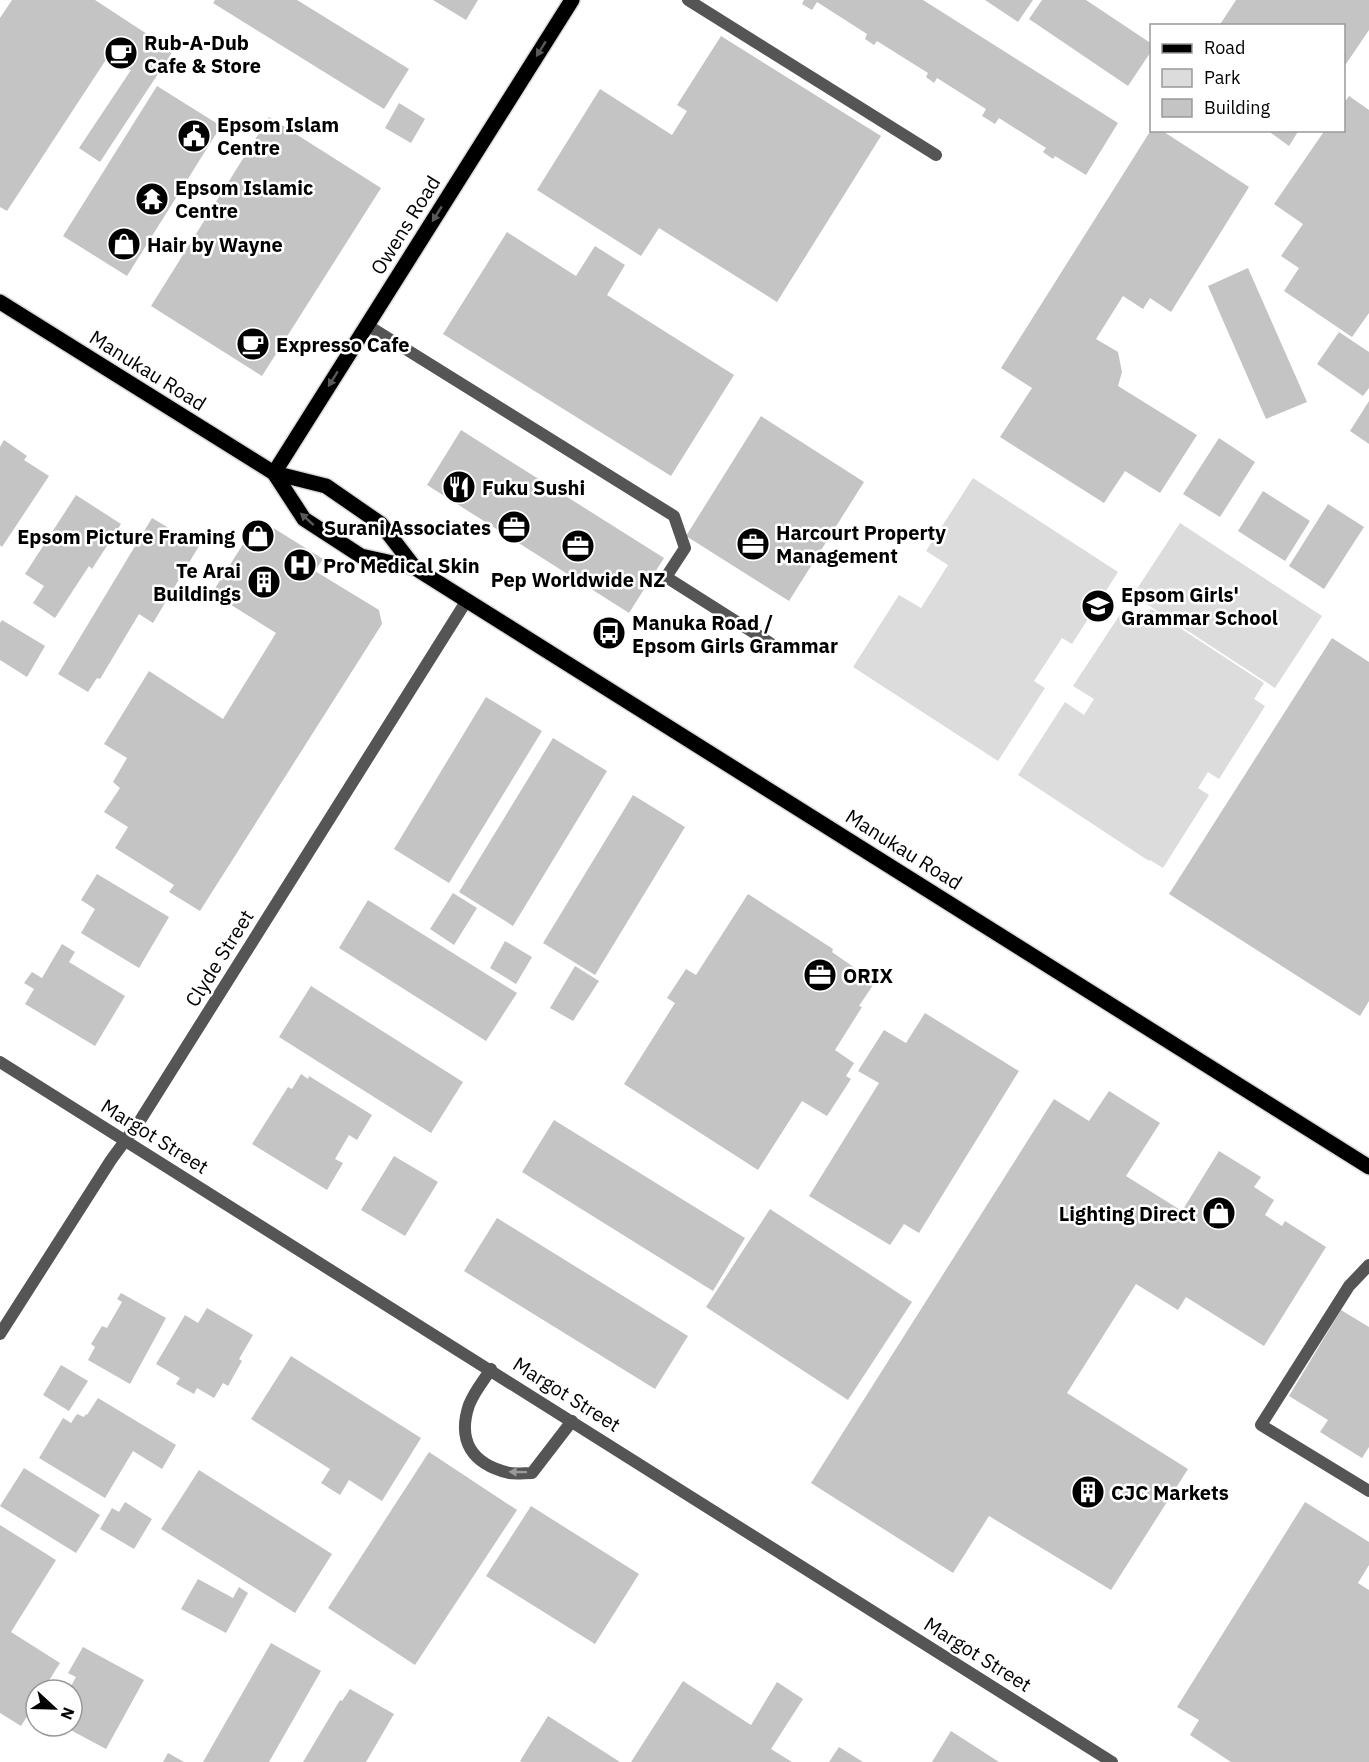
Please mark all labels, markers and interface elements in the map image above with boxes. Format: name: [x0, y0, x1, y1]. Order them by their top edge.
legend: [1150, 24, 1345, 132]
place label: Rub-A-Dub Cafe & Store: [144, 29, 261, 79]
cafe icon: Rub-A-Dub Cafe & Store: [103, 35, 139, 71]
text: Road: [1204, 36, 1245, 59]
one-way arrow: [535, 41, 547, 57]
text: Park: [1204, 66, 1241, 89]
text: Building: [1204, 96, 1271, 119]
place label: Epsom Islam Centre: [217, 111, 339, 161]
public building icon: Epsom Islam Centre: [176, 118, 212, 154]
street label: Owens Road: [364, 170, 446, 280]
place label: Epsom Islamic Centre: [175, 174, 313, 224]
temple icon: Epsom Islamic Centre: [134, 181, 170, 217]
one-way arrow: [431, 206, 442, 222]
shop icon: Hair by Wayne: [106, 226, 142, 262]
place label: Hair by Wayne: [147, 231, 283, 258]
street label: Manukau Road: [85, 323, 211, 417]
cafe icon: Expresso Cafe: [235, 326, 271, 362]
place label: Expresso Cafe: [276, 331, 410, 358]
one-way arrow: [327, 371, 338, 387]
restaurant icon: Fuku Sushi: [441, 469, 477, 505]
place label: Fuku Sushi: [482, 474, 585, 501]
office icon: Surani Associates: [496, 509, 532, 545]
one-way arrow: [300, 512, 315, 526]
place label: Surani Associates: [324, 514, 491, 541]
shop icon: Epsom Picture Framing: [240, 518, 276, 554]
place label: Harcourt Property Management: [776, 519, 946, 569]
place label: Epsom Picture Framing: [17, 523, 236, 550]
office icon: Harcourt Property Management: [735, 526, 771, 562]
office icon: Pep Worldwide NZ: [560, 528, 596, 564]
hospital icon: Pro Medical Skin: [282, 547, 318, 583]
place label: Pro Medical Skin: [323, 552, 480, 579]
place label: Te Arai Buildings: [153, 557, 241, 607]
building icon: Te Arai Buildings: [246, 564, 282, 600]
place label: Pep Worldwide NZ: [491, 566, 665, 593]
place label: Epsom Girls' Grammar School: [1121, 581, 1278, 631]
school or university icon: Epsom Girls' Grammar School: [1080, 588, 1116, 624]
place label: Manuka Road / Epsom Girls Grammar: [632, 609, 838, 659]
bus stop icon: Manuka Road / Epsom Girls Grammar: [591, 615, 627, 651]
street label: Manukau Road: [841, 802, 967, 896]
street label: Clyde Street: [178, 904, 260, 1012]
office icon: ORIX: [802, 957, 838, 993]
place label: ORIX: [843, 962, 893, 989]
street label: Margot Street: [96, 1092, 214, 1180]
shop icon: Lighting Direct: [1201, 1195, 1237, 1231]
place label: Lighting Direct: [1059, 1200, 1196, 1227]
street label: Margot Street: [508, 1350, 626, 1438]
one-way arrow: [509, 1468, 528, 1477]
building icon: CJC Markets: [1070, 1474, 1106, 1510]
place label: CJC Markets: [1111, 1479, 1229, 1506]
street label: Margot Street: [919, 1610, 1037, 1698]
north arrow: [24, 1678, 84, 1738]
text: N: [56, 1704, 79, 1723]

